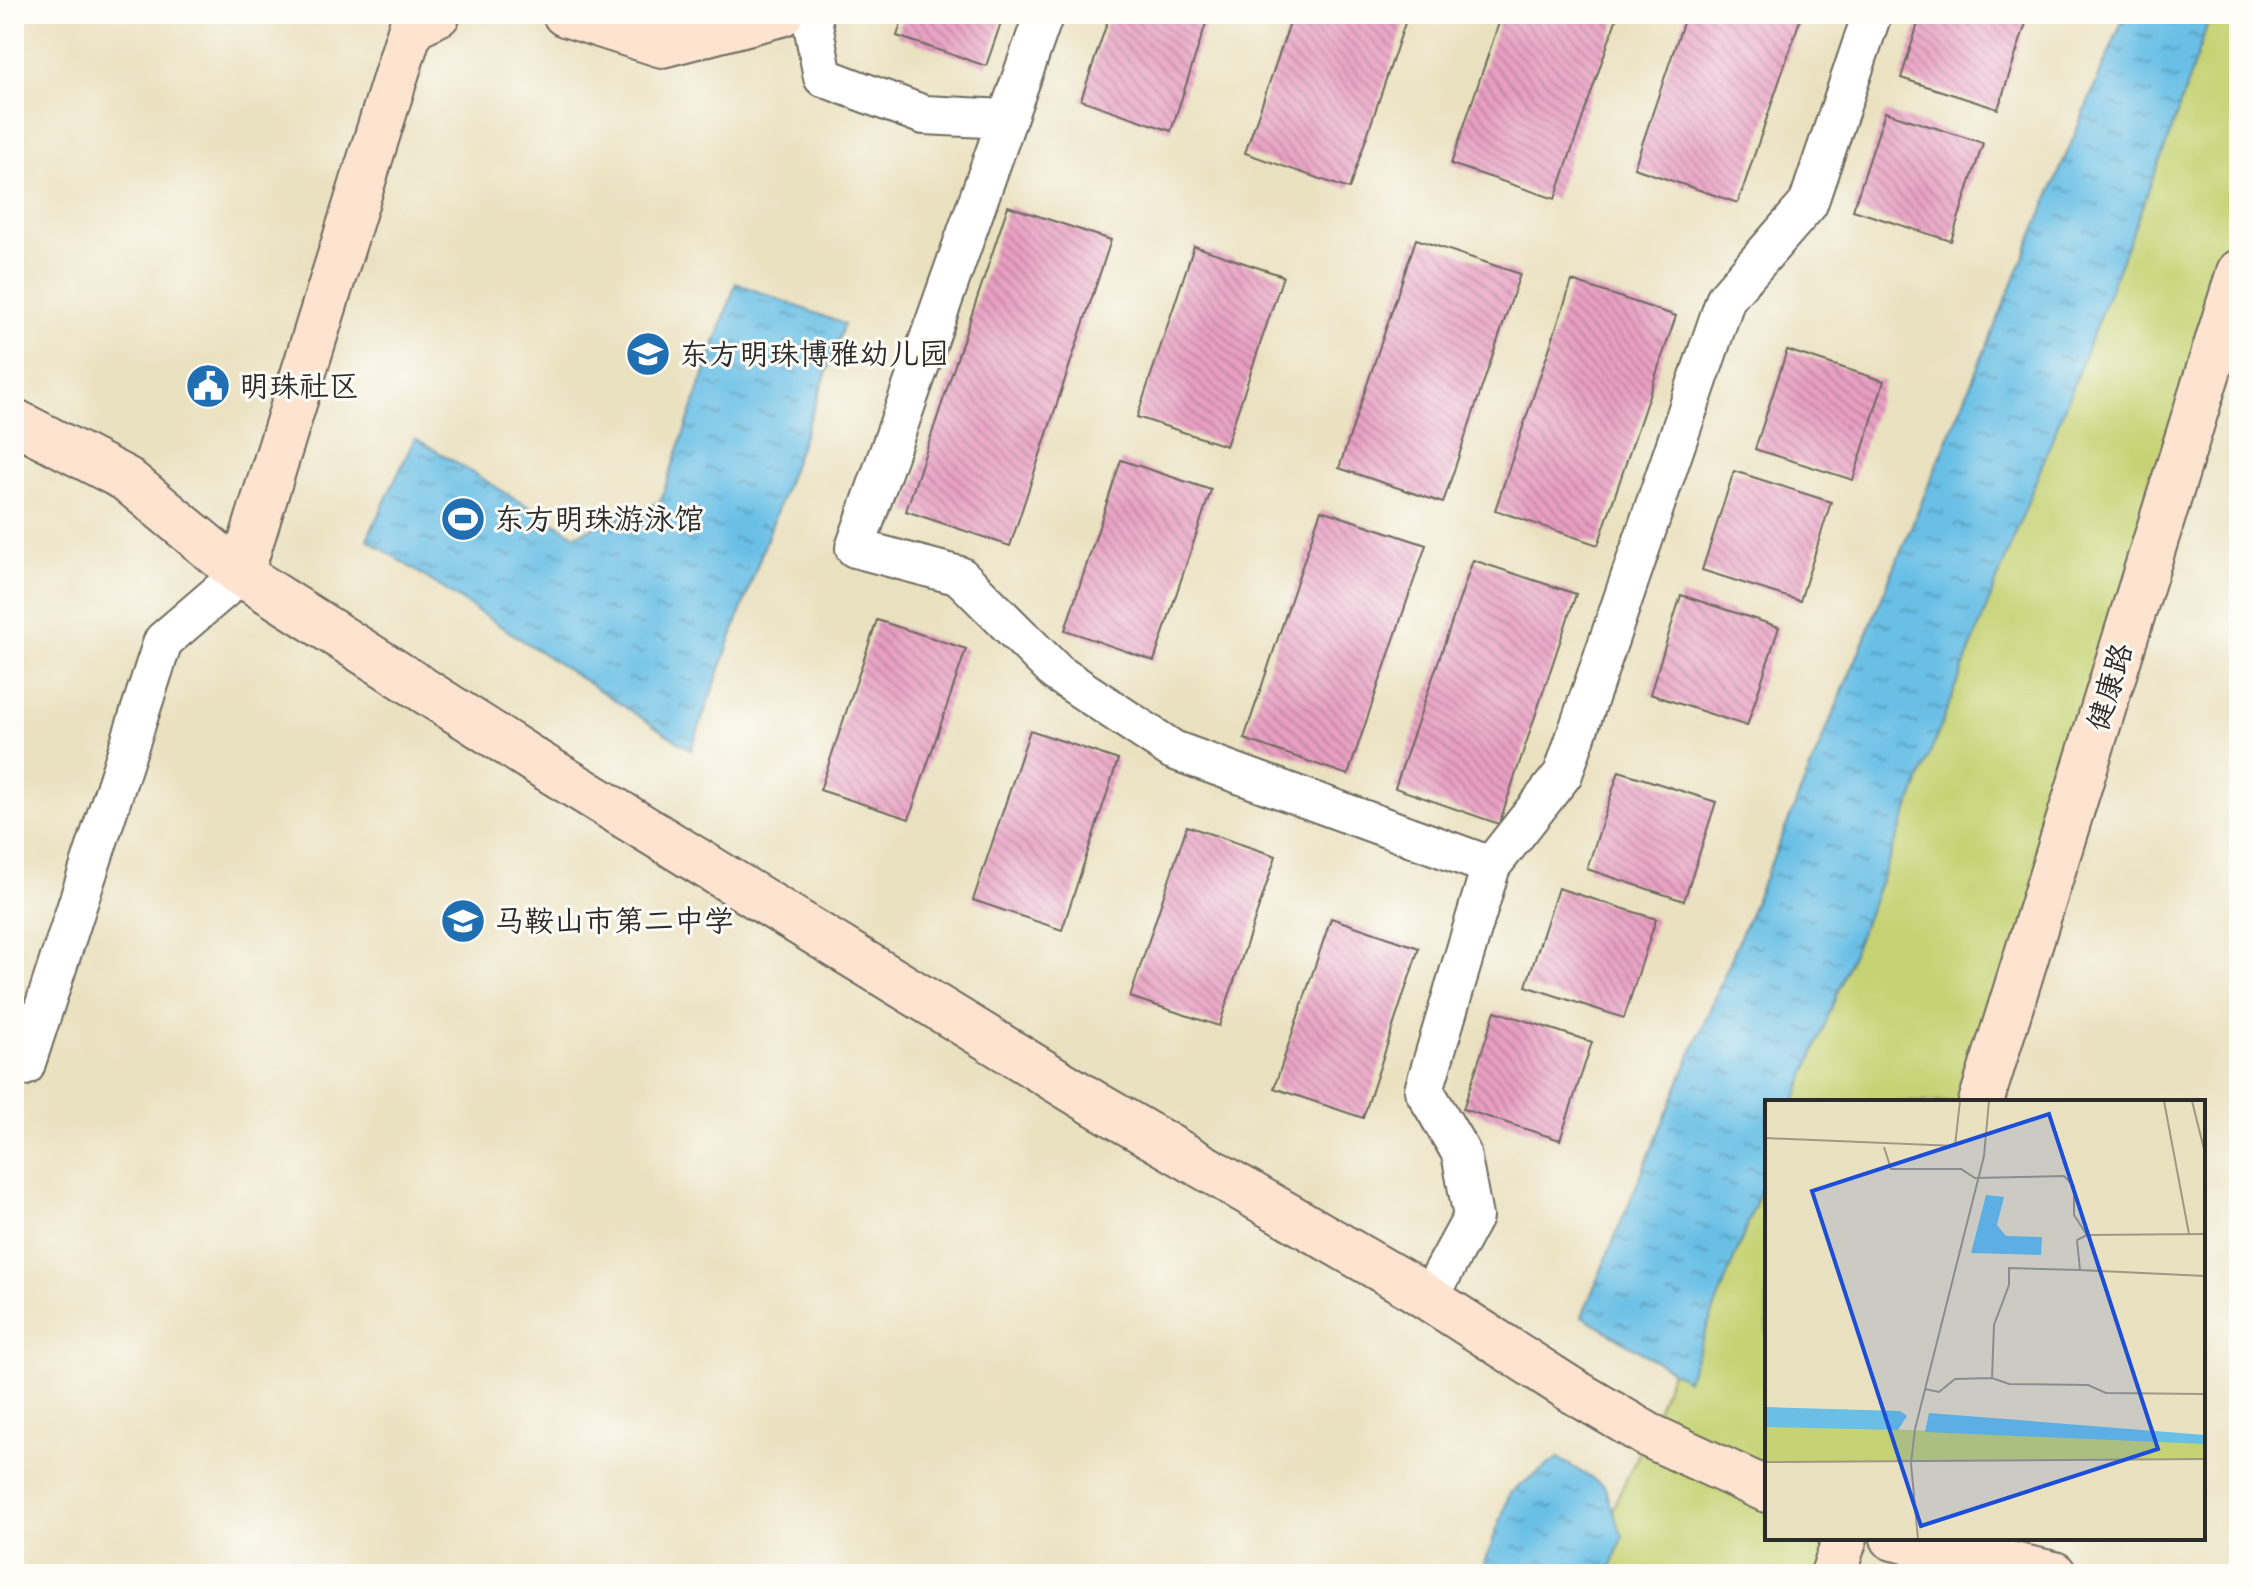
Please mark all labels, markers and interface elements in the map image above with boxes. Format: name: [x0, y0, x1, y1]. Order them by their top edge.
school or university icon: 东方明珠博雅幼儿园: [624, 330, 672, 378]
place label: 东方明珠博雅幼儿园: [679, 337, 949, 372]
public building icon: 明珠社区: [184, 362, 232, 410]
place label: 明珠社区: [239, 369, 359, 404]
sports icon: 东方明珠游泳馆: [439, 495, 487, 543]
place label: 东方明珠游泳馆: [494, 502, 704, 537]
street label: 健康路: [2080, 639, 2140, 735]
school or university icon: 马鞍山市第二中学: [439, 897, 487, 945]
place label: 马鞍山市第二中学: [494, 904, 734, 939]
inset map: [1765, 1100, 2205, 1540]

